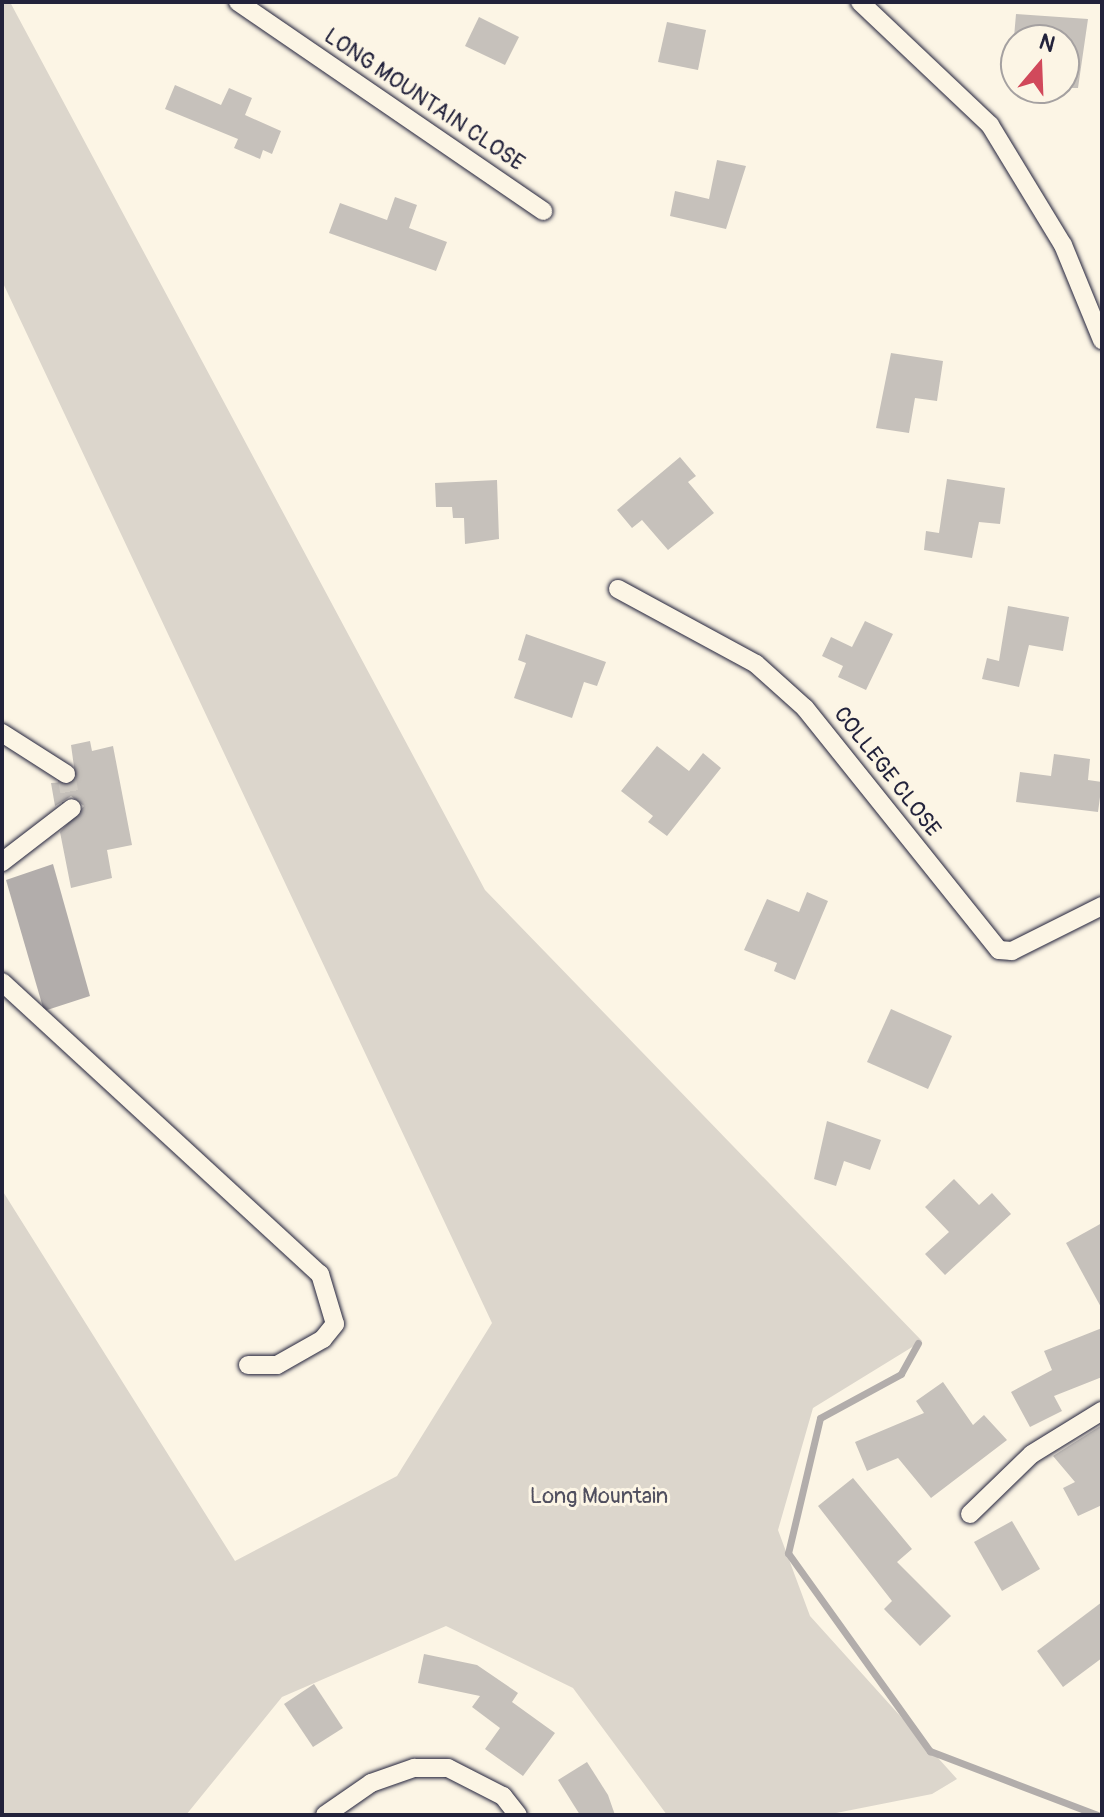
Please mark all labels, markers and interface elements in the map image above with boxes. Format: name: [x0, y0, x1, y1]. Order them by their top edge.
street label: LONG MOUNTAIN CLOSE: [319, 23, 529, 177]
north arrow: [1000, 24, 1080, 104]
text: N: [1036, 28, 1059, 59]
street label: COLLEGE CLOSE: [828, 702, 946, 842]
park label: Long Mountain: [530, 1484, 668, 1510]

